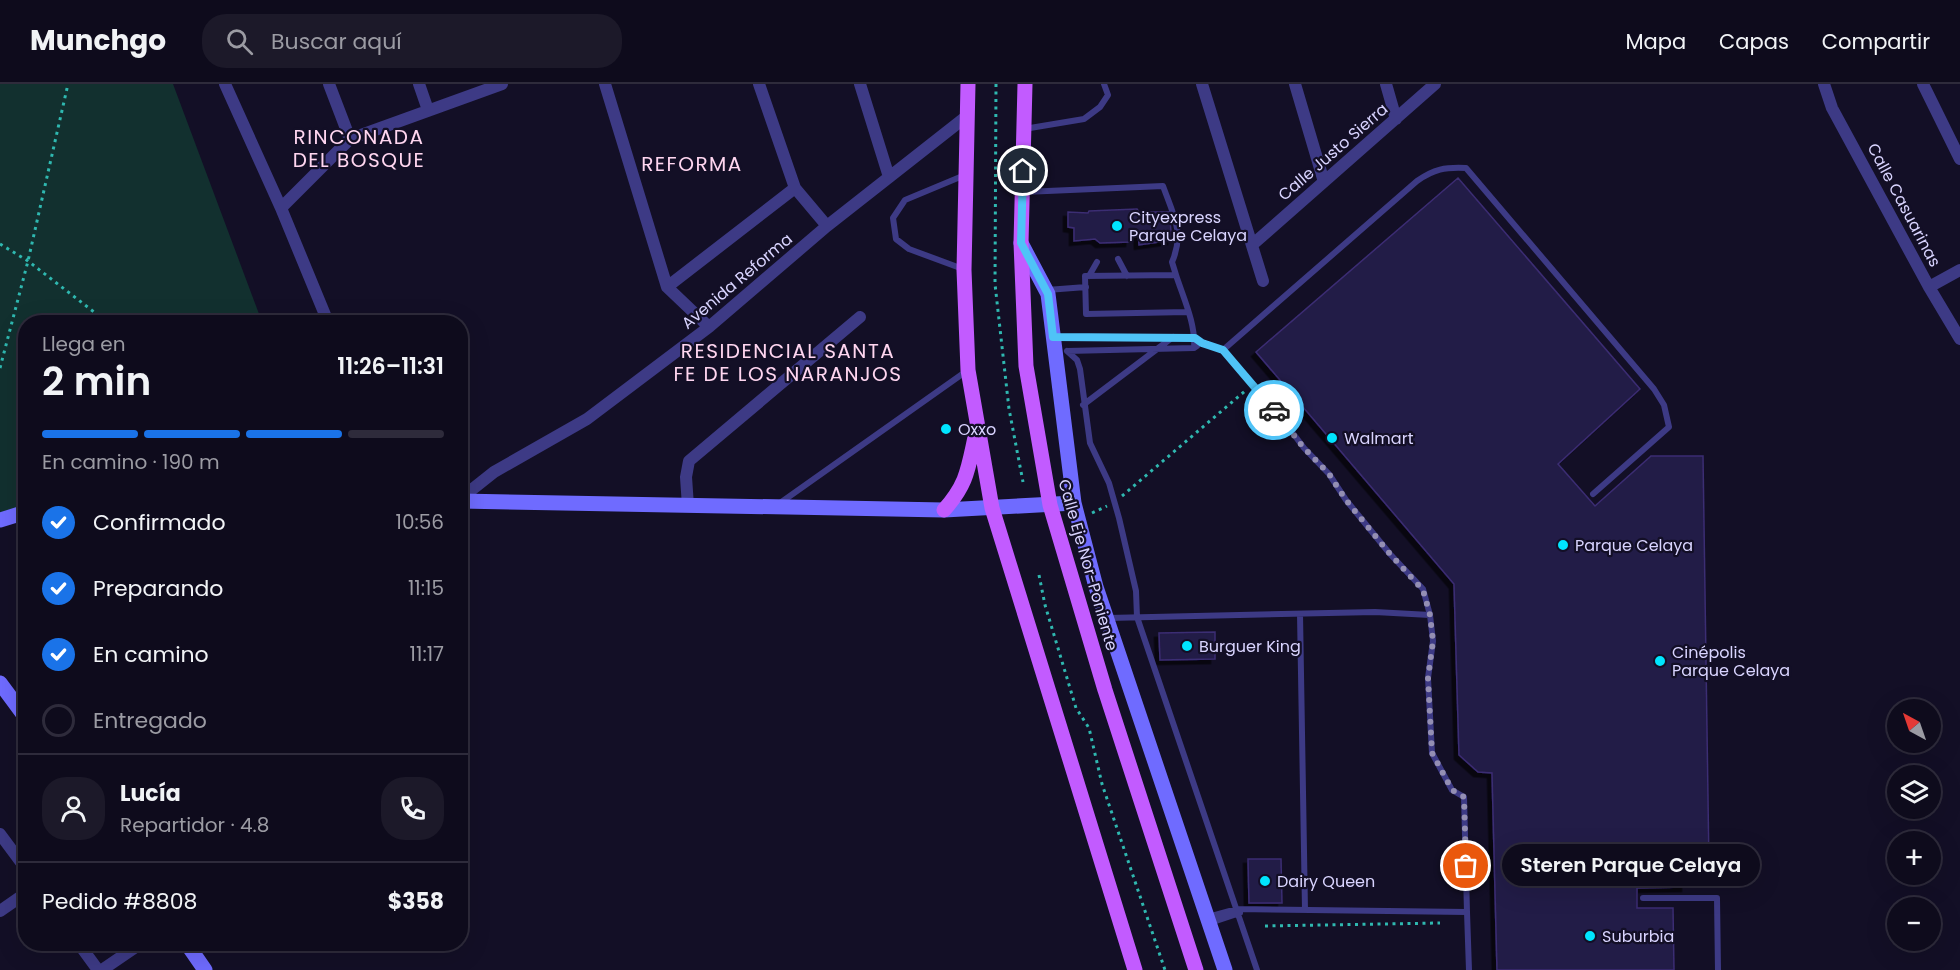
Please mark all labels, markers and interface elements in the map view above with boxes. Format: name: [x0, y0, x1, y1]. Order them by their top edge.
search box: [202, 14, 622, 68]
text: Munchgo: [30, 21, 166, 60]
icon: search: [223, 25, 256, 58]
text: Buscar aquí: [271, 26, 402, 57]
text: Mapa: [1625, 27, 1686, 56]
text: Capas: [1719, 27, 1789, 56]
text: Compartir: [1822, 27, 1930, 56]
street label: Calle Justo Sierra: [1273, 98, 1393, 206]
district label: RINCONADA DEL BOSQUE: [293, 123, 425, 174]
street label: Calle Casuarinas: [1862, 139, 1946, 271]
pin: [997, 145, 1048, 196]
district label: REFORMA: [641, 150, 743, 178]
icon: home: [1006, 154, 1039, 187]
place label: Cityexpress Parque Celaya: [1129, 206, 1247, 247]
marker: Cityexpress Parque Celaya: [1110, 219, 1124, 233]
street label: Avenida Reforma: [677, 228, 797, 334]
text: Llega en: [42, 330, 126, 358]
district label: RESIDENCIAL SANTA FE DE LOS NARANJOS: [673, 337, 903, 388]
text: 11:26–11:31: [337, 351, 444, 382]
text: 2 min: [42, 354, 151, 409]
courier: [1244, 380, 1304, 440]
icon: car: [1258, 394, 1291, 427]
place label: Oxxo: [958, 418, 996, 441]
marker: Oxxo: [939, 422, 953, 436]
place label: Walmart: [1344, 427, 1414, 450]
marker: Walmart: [1325, 431, 1339, 445]
text: En camino · 190 m: [42, 448, 220, 476]
street label: Calle Eje Nor-Poniente: [1052, 477, 1124, 654]
icon: check: [42, 506, 75, 539]
text: Confirmado: [93, 507, 226, 538]
text: 10:56: [396, 508, 444, 536]
place label: Parque Celaya: [1575, 534, 1693, 557]
marker: Parque Celaya: [1556, 538, 1570, 552]
icon: check: [42, 572, 75, 605]
text: Preparando: [93, 573, 223, 604]
text: 11:15: [408, 574, 444, 602]
place label: Burguer King: [1199, 635, 1301, 658]
icon: check: [42, 638, 75, 671]
text: En camino: [93, 639, 209, 670]
marker: Burguer King: [1180, 639, 1194, 653]
text: 11:17: [410, 640, 444, 668]
place label: Cinépolis Parque Celaya: [1672, 641, 1790, 682]
marker: Cinépolis Parque Celaya: [1653, 654, 1667, 668]
north arrow: [1887, 699, 1941, 753]
map controls: [1887, 699, 1941, 951]
text: Entregado: [93, 705, 207, 736]
button: layers: [1887, 765, 1941, 819]
button: person: [42, 777, 105, 840]
button: phone: [381, 777, 444, 840]
text: Lucía: [120, 778, 181, 809]
text: Repartidor · 4.8: [120, 811, 269, 839]
button: +: [1887, 831, 1941, 885]
pin: [1440, 840, 1491, 891]
callout: Steren Parque Celaya: [1502, 845, 1760, 887]
icon: bag: [1449, 849, 1482, 882]
text: Steren Parque Celaya: [1521, 851, 1741, 879]
place label: Dairy Queen: [1277, 870, 1375, 893]
marker: Dairy Queen: [1258, 874, 1272, 888]
text: Pedido #8808: [42, 886, 197, 917]
text: $358: [388, 886, 444, 917]
button: −: [1887, 897, 1941, 951]
place label: Suburbia: [1602, 925, 1674, 948]
marker: Suburbia: [1583, 929, 1597, 943]

